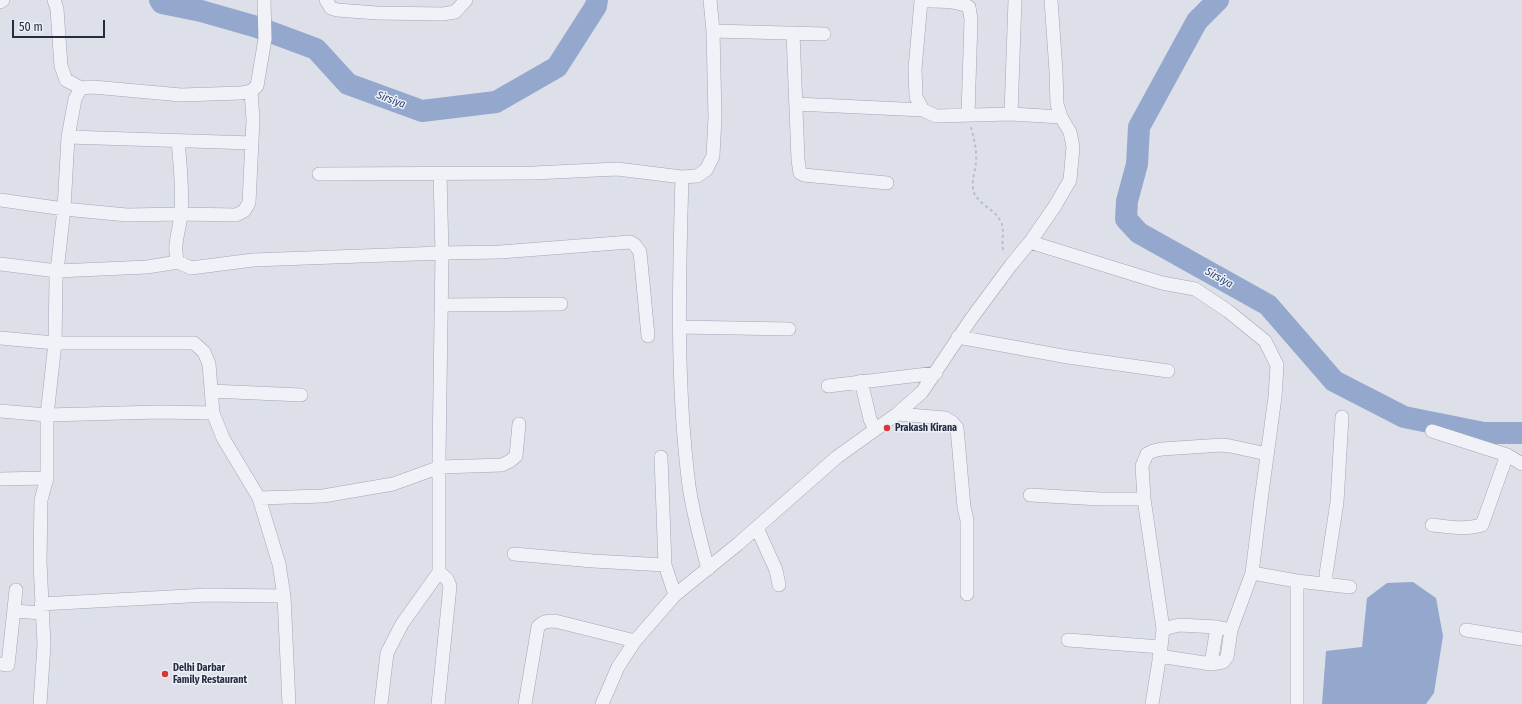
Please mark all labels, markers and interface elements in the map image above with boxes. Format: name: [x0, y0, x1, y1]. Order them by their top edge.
scale bar: [14, 12, 107, 38]
text: 50 m: [19, 20, 43, 34]
water label: Sirsiya: [375, 89, 407, 111]
water label: Sirsiya: [1203, 265, 1235, 291]
place label: Prakash Kirana: [895, 422, 957, 434]
marker: Prakash Kirana: [882, 423, 892, 433]
place label: Delhi Darbar Family Restaurant: [173, 662, 247, 686]
marker: Delhi Darbar Family Restaurant: [160, 669, 170, 679]

